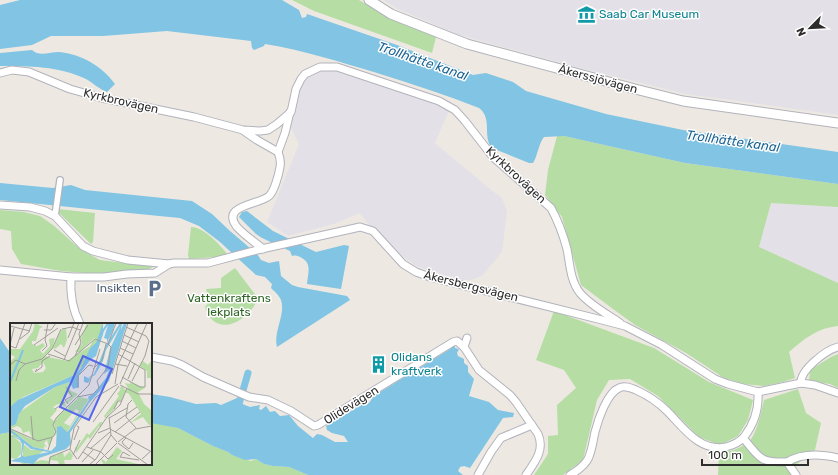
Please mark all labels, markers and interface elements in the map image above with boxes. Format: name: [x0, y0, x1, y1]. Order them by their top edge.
museum icon: Saab Car Museum: [576, 4, 596, 24]
place label: Saab Car Museum: [599, 7, 699, 21]
north arrow: [790, 8, 830, 48]
text: N: [794, 26, 809, 38]
water label: Trollhätte kanal: [376, 39, 471, 84]
street label: Åkerssjövägen: [557, 62, 639, 96]
street label: Kyrkbrovägen: [82, 86, 160, 116]
water label: Trollhätte kanal: [685, 127, 782, 155]
street label: Kyrkbrovägen: [483, 144, 549, 206]
street label: Åkersbergsvägen: [422, 267, 520, 305]
parking icon: Insikten: [144, 278, 164, 298]
place label: Insikten: [97, 281, 141, 295]
park label: Vattenkraftens lekplats: [187, 291, 271, 319]
inset map: [10, 323, 152, 465]
place label: Olidans kraftverk: [391, 350, 442, 378]
building icon: Olidans kraftverk: [368, 354, 388, 374]
street label: Olidevägen: [321, 383, 381, 427]
scale bar: [702, 441, 808, 467]
text: 100 m: [708, 448, 742, 462]

